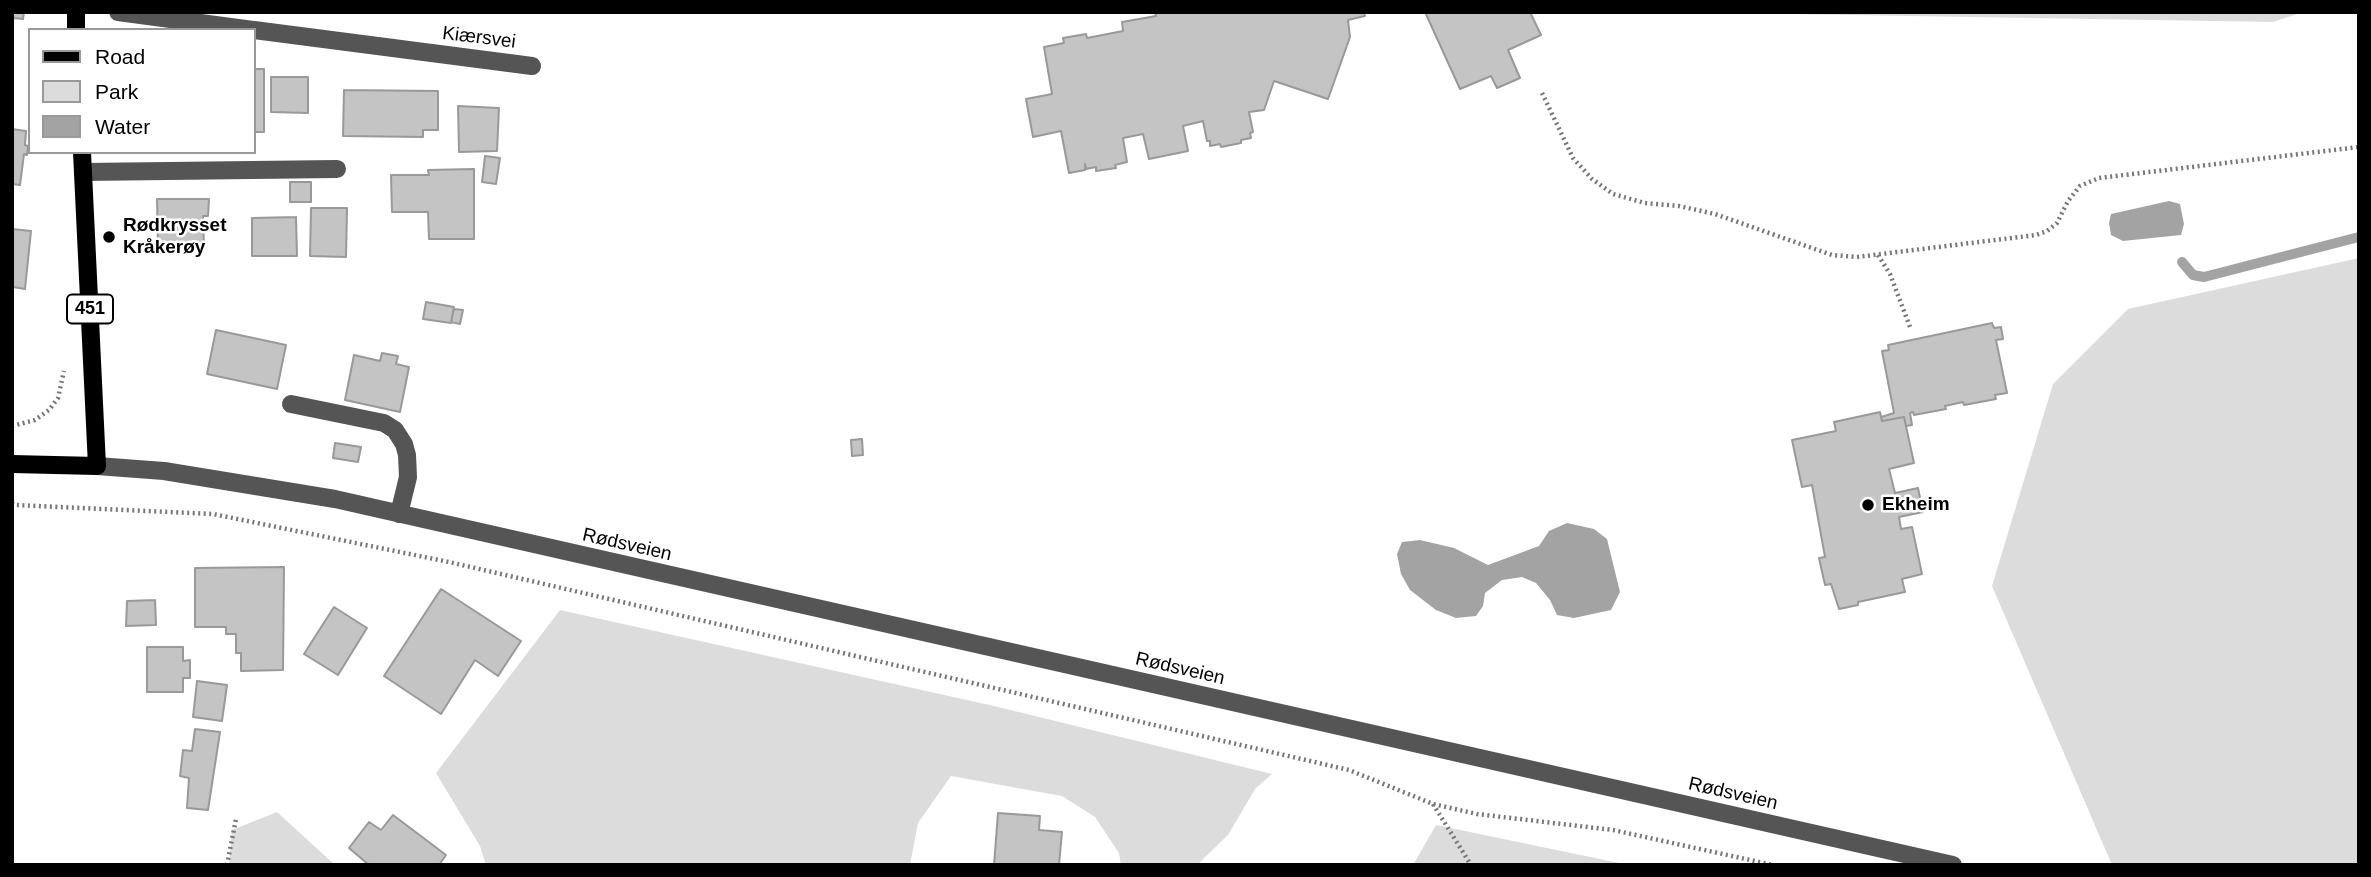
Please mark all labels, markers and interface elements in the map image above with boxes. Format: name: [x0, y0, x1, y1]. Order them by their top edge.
street label: Kiærsvei: [441, 22, 517, 54]
legend: [28, 28, 256, 154]
text: Road: [95, 45, 145, 68]
text: Park: [95, 80, 138, 103]
text: Water: [95, 115, 150, 138]
place label: Rødkrysset Kråkerøy: [123, 215, 226, 259]
marker: Rødkrysset Kråkerøy: [101, 229, 117, 245]
road number: 451: [67, 295, 113, 324]
place label: Ekheim: [1882, 494, 1950, 516]
marker: Ekheim: [1860, 497, 1876, 513]
street label: Rødsveien: [580, 524, 674, 566]
street label: Rødsveien: [1133, 648, 1227, 690]
street label: Rødsveien: [1686, 773, 1780, 815]

